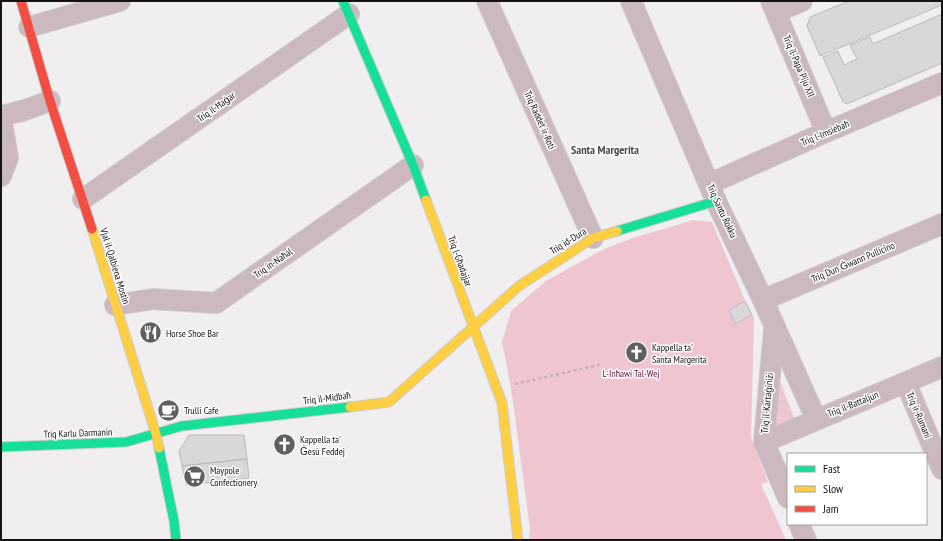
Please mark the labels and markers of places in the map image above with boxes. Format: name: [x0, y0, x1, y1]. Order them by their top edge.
restaurant icon: Horse Shoe Bar: [138, 320, 164, 346]
place label: Horse Shoe Bar: [166, 327, 219, 340]
church icon: Kappella ta' Santa Margerita: [624, 340, 650, 366]
place label: Kappella ta' Santa Margerita: [652, 341, 707, 366]
cafe icon: Trulli Cafe: [156, 397, 182, 423]
place label: Trulli Cafe: [184, 404, 219, 417]
church icon: Kappella ta' Ġesù Feddej: [272, 432, 298, 458]
place label: Kappella ta' Ġesù Feddej: [300, 433, 345, 458]
supermarket icon: Maypole Confectionery: [182, 463, 208, 489]
place label: Maypole Confectionery: [210, 464, 258, 489]

